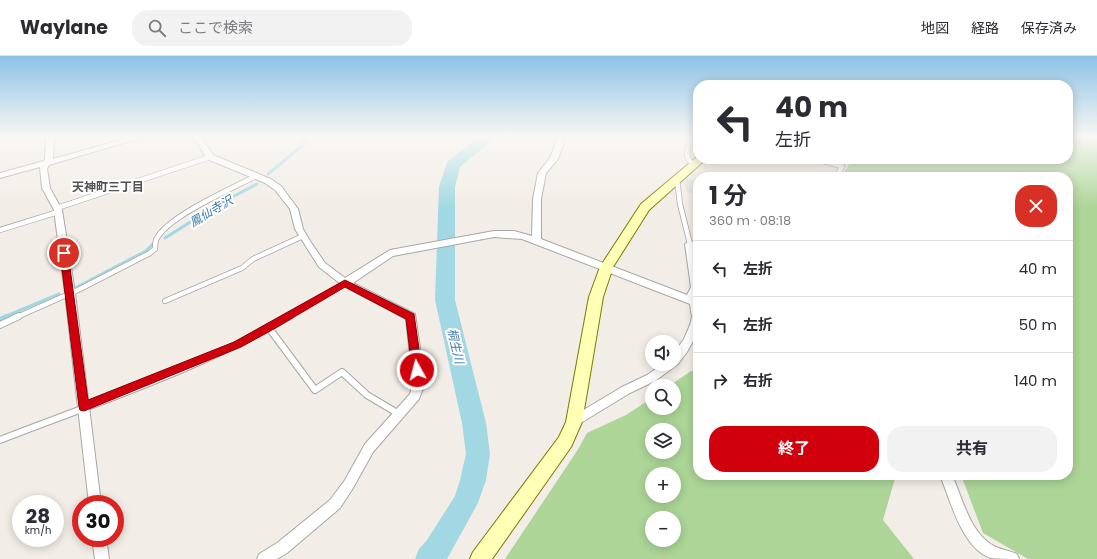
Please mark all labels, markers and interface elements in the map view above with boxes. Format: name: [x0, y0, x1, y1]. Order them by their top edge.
search box: [132, 10, 412, 46]
text: Waylane: [20, 14, 108, 41]
icon: search: [146, 17, 168, 39]
text: ここで検索: [178, 17, 253, 38]
text: 地図: [921, 18, 949, 38]
text: 経路: [971, 18, 999, 38]
text: 保存済み: [1021, 18, 1077, 38]
text: 40 m: [775, 88, 848, 127]
icon: left: [709, 96, 761, 148]
text: 左折: [775, 127, 811, 152]
district label: 天神町三丁目: [72, 178, 144, 195]
text: 1 分: [709, 179, 747, 212]
button: close: [1015, 185, 1057, 227]
water label: 鳳仙寺沢: [186, 190, 238, 231]
text: 360 m · 08:18: [709, 211, 791, 230]
pin: [47, 236, 81, 270]
icon: arrive: [53, 242, 75, 264]
icon: left: [709, 258, 731, 280]
text: 左折: [743, 258, 773, 279]
text: 40 m: [1019, 258, 1057, 279]
icon: left: [709, 314, 731, 336]
text: 左折: [743, 314, 773, 335]
text: 50 m: [1019, 314, 1057, 335]
water label: 桐生川: [444, 327, 469, 367]
map controls: [645, 335, 681, 547]
button: sound: [645, 335, 681, 371]
position arrow: [396, 349, 438, 391]
icon: right: [709, 370, 731, 392]
text: 右折: [743, 370, 773, 391]
text: 140 m: [1014, 370, 1057, 391]
button: search: [645, 379, 681, 415]
button: layers: [645, 423, 681, 459]
button: 終了: [709, 426, 879, 472]
button: 共有: [887, 426, 1057, 472]
button: +: [645, 467, 681, 503]
speed limit sign: 30: [72, 495, 124, 547]
text: 28: [26, 502, 50, 530]
button: −: [645, 511, 681, 547]
text: km/h: [25, 523, 51, 538]

